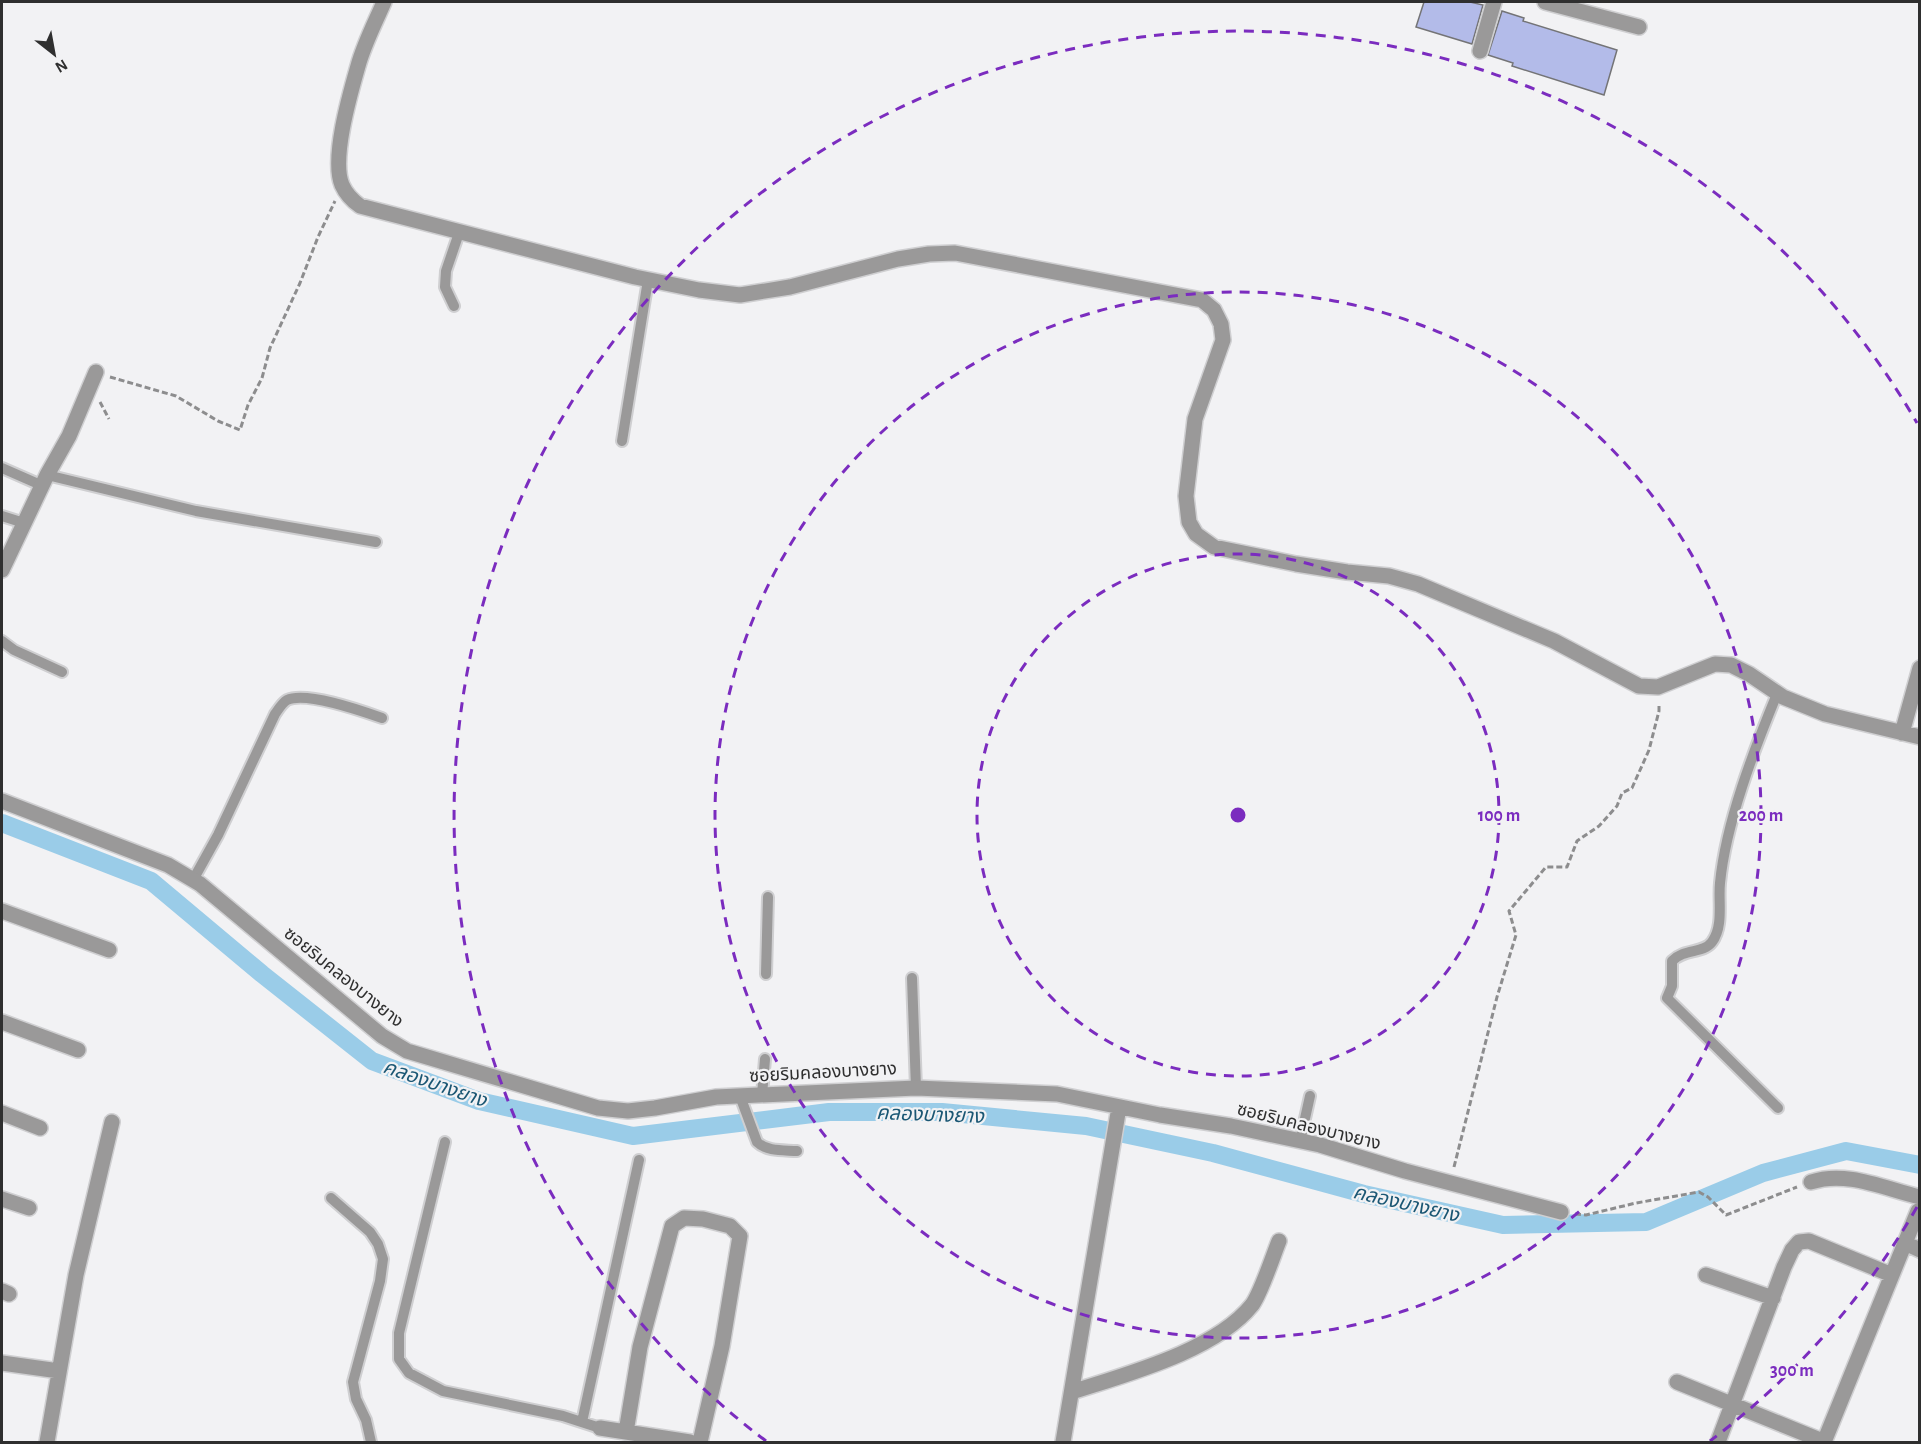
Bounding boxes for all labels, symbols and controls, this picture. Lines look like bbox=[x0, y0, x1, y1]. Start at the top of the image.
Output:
north arrow bbox=[24, 24, 84, 84]
text: N bbox=[52, 56, 70, 76]
centre of rings bbox=[1228, 805, 1248, 825]
text: 100 m bbox=[1478, 807, 1520, 825]
text: 200 m bbox=[1739, 807, 1783, 825]
street label: ซอยริมคลองบางยาง bbox=[280, 924, 406, 1031]
water label: คลองบางยาง bbox=[381, 1057, 490, 1111]
street label: ซอยริมคลองบางยาง bbox=[749, 1060, 897, 1086]
street label: ซอยริมคลองบางยาง bbox=[1235, 1100, 1383, 1154]
water label: คลองบางยาง bbox=[876, 1103, 985, 1127]
water label: คลองบางยาง bbox=[1351, 1182, 1462, 1226]
text: 300 m bbox=[1770, 1362, 1814, 1380]

